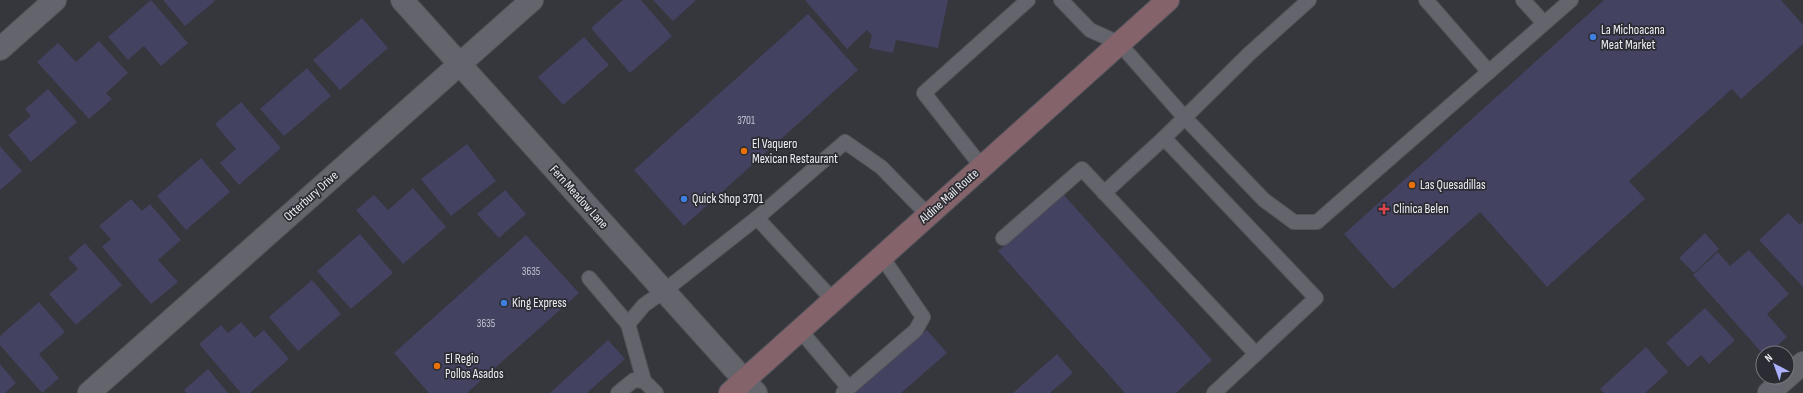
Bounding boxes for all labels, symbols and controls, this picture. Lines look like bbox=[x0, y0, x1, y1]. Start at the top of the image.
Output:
place label: La Michoacana Meat Market bbox=[1601, 22, 1665, 53]
marker: La Michoacana Meat Market bbox=[1588, 32, 1598, 42]
house number: 3701 bbox=[737, 114, 755, 127]
place label: El Vaquero Mexican Restaurant bbox=[752, 136, 838, 167]
marker: El Vaquero Mexican Restaurant bbox=[739, 146, 749, 156]
street label: Fern Meadow Lane bbox=[546, 162, 612, 232]
street label: Aldine Mail Route bbox=[915, 165, 982, 227]
street label: Otterbury Drive bbox=[281, 167, 341, 225]
place label: Las Quesadillas bbox=[1420, 177, 1486, 193]
marker: Las Quesadillas bbox=[1407, 180, 1417, 190]
place label: Quick Shop 3701 bbox=[692, 191, 764, 207]
marker: Quick Shop 3701 bbox=[679, 194, 689, 204]
place label: Clinica Belen bbox=[1393, 201, 1449, 217]
marker: Clinica Belen bbox=[1378, 203, 1390, 215]
house number: 3635 bbox=[522, 265, 540, 278]
place label: King Express bbox=[512, 295, 567, 311]
marker: King Express bbox=[499, 298, 509, 308]
house number: 3635 bbox=[477, 317, 495, 330]
north arrow bbox=[1755, 345, 1795, 385]
place label: El Regio Pollos Asados bbox=[445, 351, 504, 382]
text: N bbox=[1762, 351, 1775, 365]
marker: El Regio Pollos Asados bbox=[432, 361, 442, 371]

